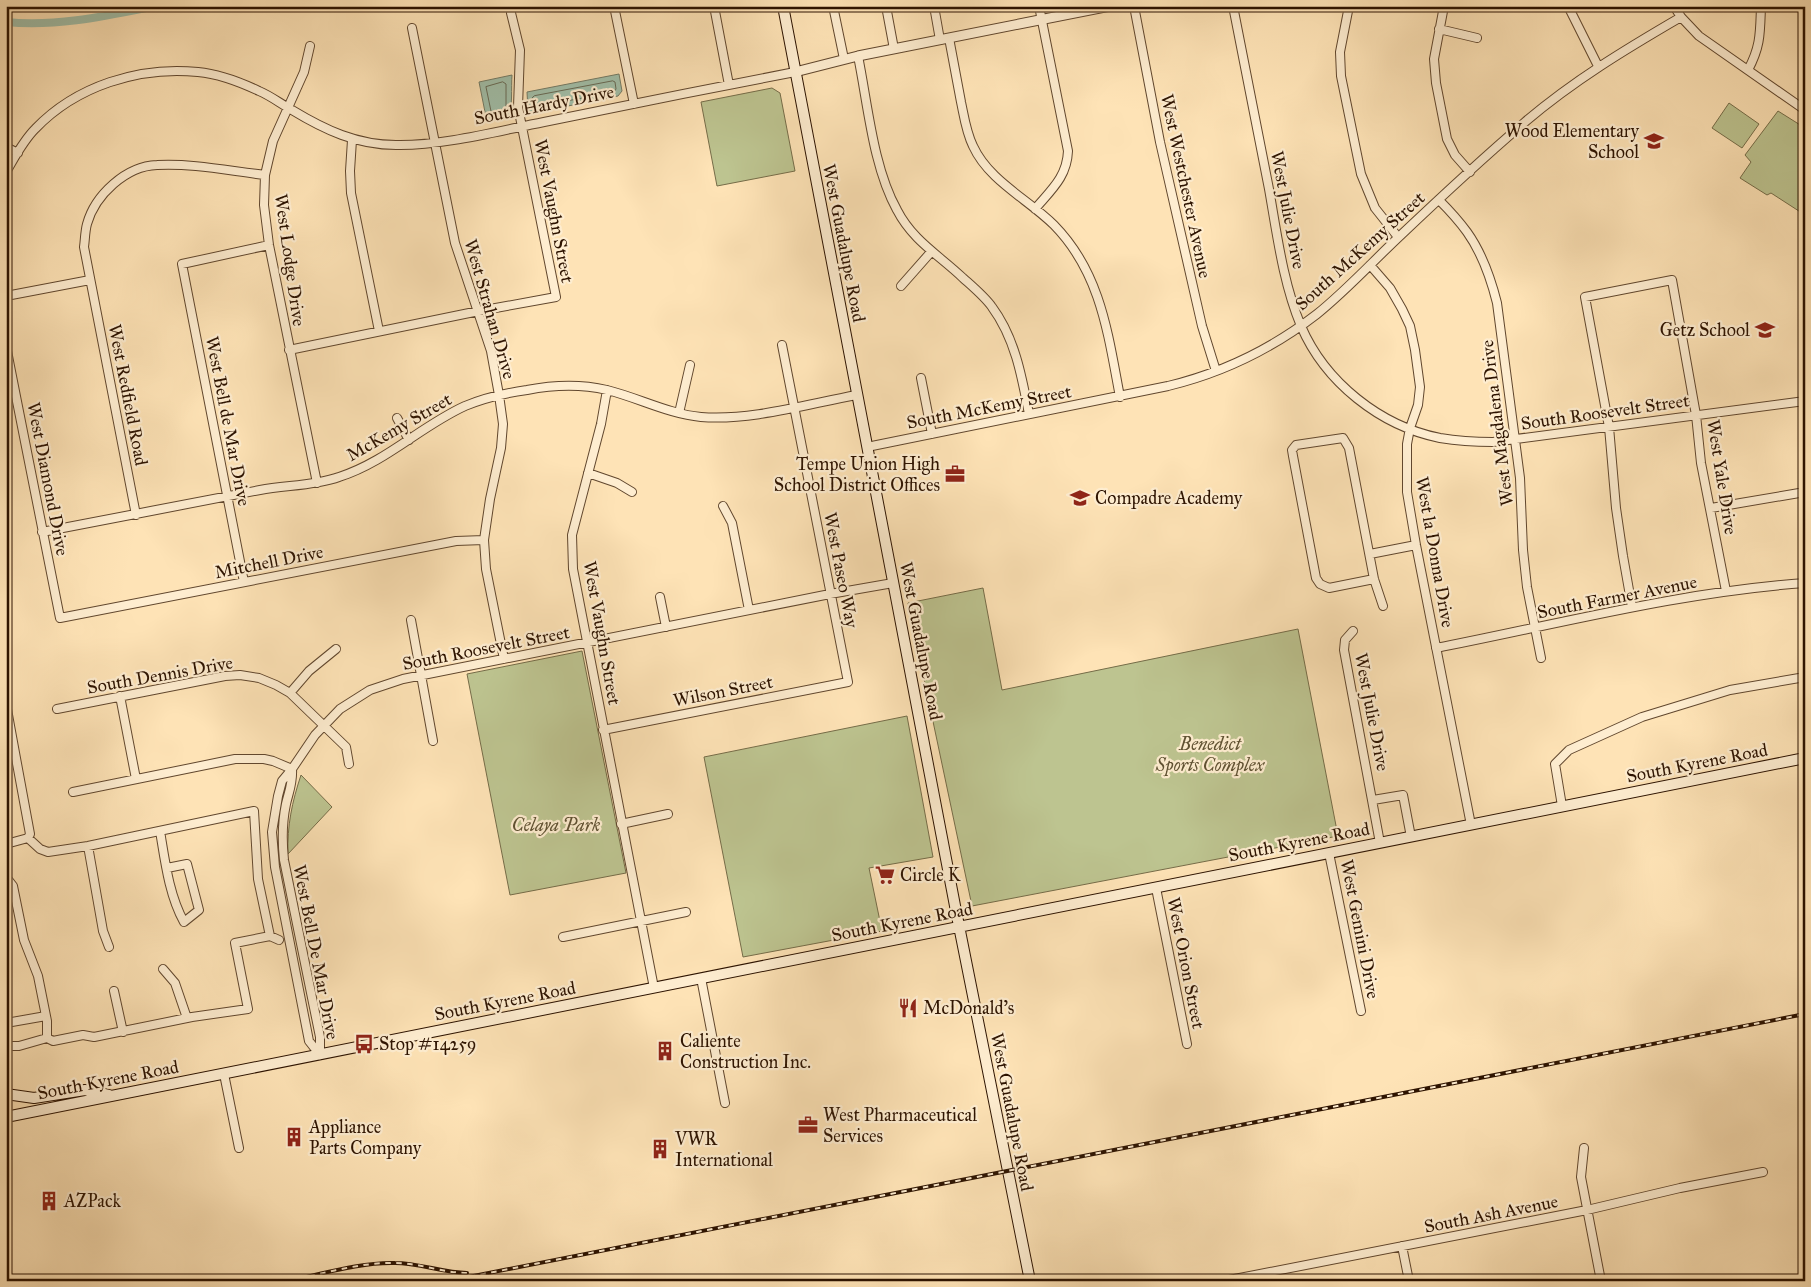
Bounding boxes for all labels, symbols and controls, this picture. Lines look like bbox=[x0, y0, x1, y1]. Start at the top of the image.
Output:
street label: South Hardy Drive bbox=[472, 81, 616, 129]
street label: West Westchester Avenue bbox=[1156, 92, 1216, 280]
place label: Wood Elementary School bbox=[1505, 120, 1640, 163]
school or university icon: Wood Elementary School bbox=[1643, 130, 1665, 152]
street label: West Vaughn Street bbox=[528, 137, 579, 285]
street label: West Julie Drive bbox=[1265, 149, 1310, 271]
street label: West Guadalupe Road bbox=[818, 162, 870, 324]
street label: South McKemy Street bbox=[1291, 186, 1430, 315]
street label: West Lodge Drive bbox=[269, 192, 310, 328]
street label: West Strahan Drive bbox=[459, 236, 521, 382]
place label: Getz School bbox=[1660, 319, 1750, 341]
school or university icon: Getz School bbox=[1754, 319, 1776, 341]
street label: West Redfield Road bbox=[103, 322, 153, 468]
street label: West Bell de Mar Drive bbox=[201, 334, 255, 508]
street label: West Magdalena Drive bbox=[1476, 339, 1519, 507]
street label: South McKemy Street bbox=[905, 380, 1074, 434]
street label: McKemy Street bbox=[343, 388, 456, 466]
street label: South Roosevelt Street bbox=[1519, 389, 1691, 435]
street label: West Diamond Drive bbox=[22, 400, 74, 558]
street label: West Yale Drive bbox=[1702, 418, 1742, 536]
place label: Tempe Union High School District Offices bbox=[774, 453, 940, 496]
office icon: Tempe Union High School District Offices bbox=[944, 463, 966, 485]
street label: West la Donna Drive bbox=[1411, 475, 1459, 629]
school or university icon: Compadre Academy bbox=[1069, 487, 1091, 509]
place label: Compadre Academy bbox=[1095, 487, 1243, 509]
street label: West Paseo Way bbox=[819, 510, 863, 630]
street label: Mitchell Drive bbox=[213, 541, 325, 583]
street label: West Vaughn Street bbox=[578, 559, 626, 707]
street label: West Guadalupe Road bbox=[895, 560, 947, 722]
street label: South Farmer Avenue bbox=[1535, 571, 1699, 623]
street label: South Roosevelt Street bbox=[400, 621, 572, 675]
street label: South Dennis Drive bbox=[85, 651, 235, 699]
street label: West Julie Drive bbox=[1349, 651, 1394, 773]
street label: Wilson Street bbox=[671, 670, 775, 711]
park label: Benedict Sports Complex bbox=[1155, 733, 1266, 777]
street label: South Kyrene Road bbox=[1624, 739, 1770, 787]
park label: Celaya Park bbox=[512, 814, 600, 836]
street label: South Kyrene Road bbox=[1226, 818, 1372, 866]
street label: West Gemini Drive bbox=[1336, 857, 1384, 1001]
street label: West Bell De Mar Drive bbox=[288, 863, 344, 1041]
supermarket icon: Circle K bbox=[874, 864, 896, 886]
place label: Circle K bbox=[900, 864, 962, 886]
street label: West Orion Street bbox=[1162, 895, 1210, 1031]
street label: South Kyrene Road bbox=[829, 898, 975, 946]
street label: South Kyrene Road bbox=[432, 977, 578, 1025]
restaurant icon: McDonald's bbox=[897, 997, 919, 1019]
place label: McDonald's bbox=[923, 997, 1014, 1019]
place label: Caliente Construction Inc. bbox=[680, 1030, 811, 1073]
street label: West Guadalupe Road bbox=[986, 1031, 1038, 1193]
bus stop icon: Stop #14259 bbox=[353, 1033, 375, 1055]
place label: Stop #14259 bbox=[379, 1033, 476, 1055]
building icon: Caliente Construction Inc. bbox=[654, 1040, 676, 1062]
street label: South Kyrene Road bbox=[35, 1056, 181, 1104]
place label: West Pharmaceutical Services bbox=[823, 1104, 977, 1147]
office icon: West Pharmaceutical Services bbox=[797, 1114, 819, 1136]
place label: Appliance Parts Company bbox=[308, 1116, 422, 1159]
building icon: Appliance Parts Company bbox=[283, 1126, 305, 1148]
place label: VWR International bbox=[674, 1128, 773, 1171]
building icon: VWR International bbox=[649, 1138, 671, 1160]
building icon: AZPack bbox=[38, 1190, 60, 1212]
place label: AZPack bbox=[63, 1190, 122, 1212]
street label: South Ash Avenue bbox=[1422, 1190, 1560, 1238]

